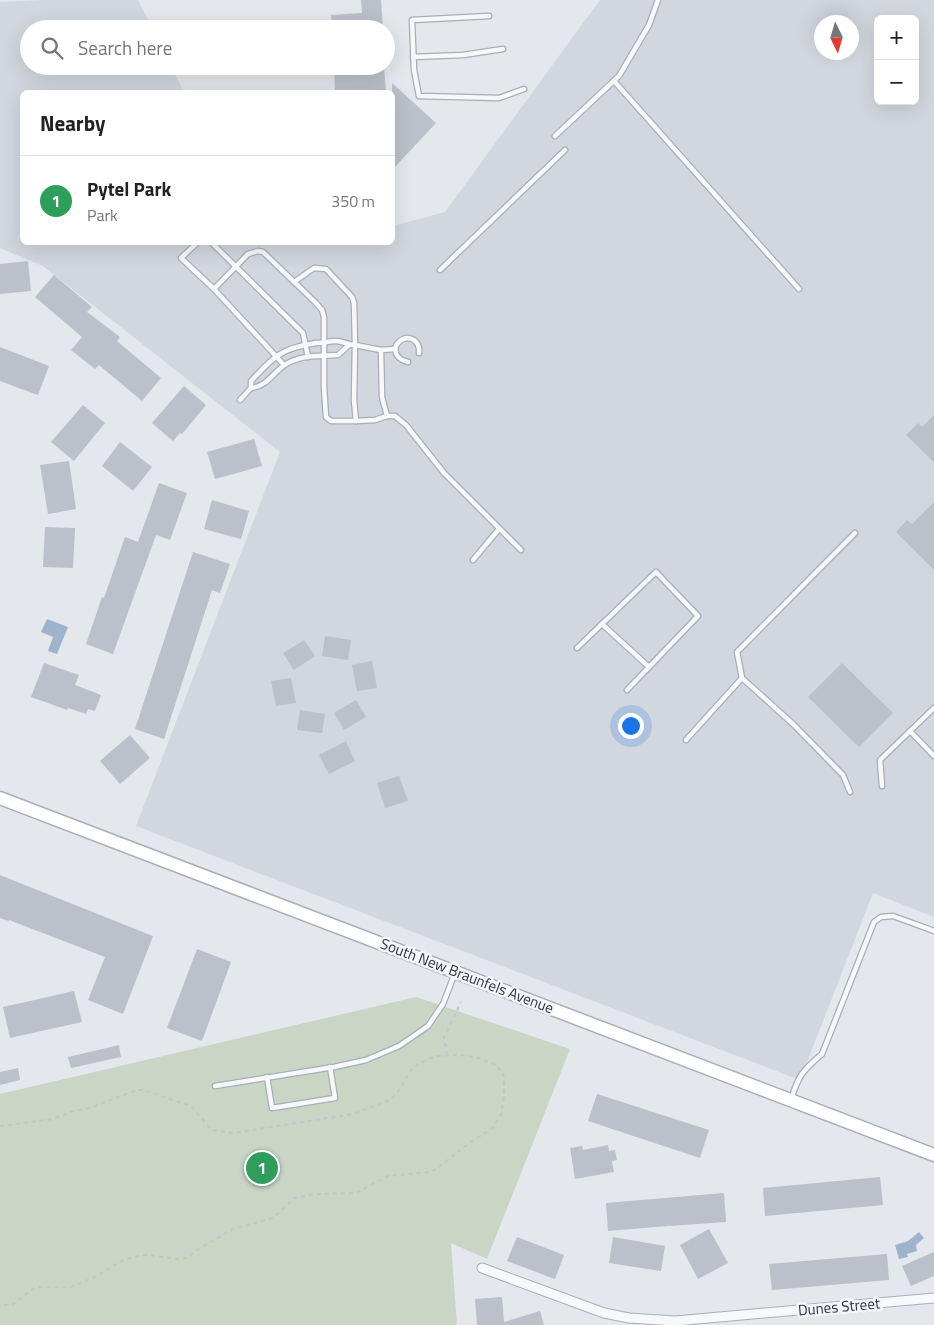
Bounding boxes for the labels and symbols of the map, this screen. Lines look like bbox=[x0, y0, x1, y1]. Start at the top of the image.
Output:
north arrow bbox=[814, 15, 859, 60]
your location bbox=[618, 713, 644, 739]
street label: South New Braunfels Avenue bbox=[377, 932, 557, 1019]
pin: 1 bbox=[246, 1149, 278, 1187]
street label: Dunes Street bbox=[797, 1291, 882, 1322]

